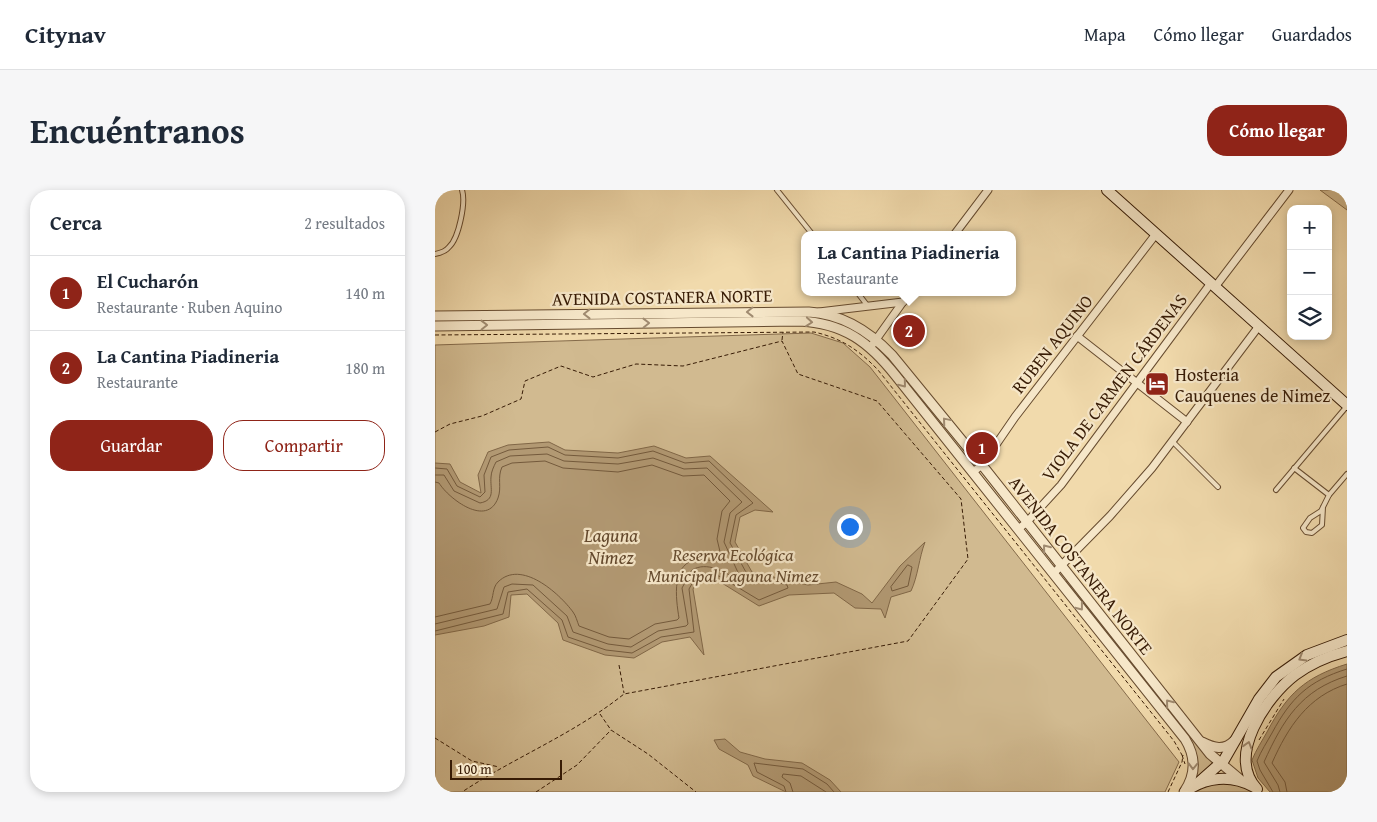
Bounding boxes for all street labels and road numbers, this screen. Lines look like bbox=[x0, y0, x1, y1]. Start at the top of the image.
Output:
street label: AVENIDA COSTANERA NORTE bbox=[552, 282, 772, 312]
street label: VIOLA DE CARMEN CÁRDENAS bbox=[1034, 287, 1194, 486]
street label: RUBEN AQUINO bbox=[1005, 289, 1099, 399]
street label: AVENIDA COSTANERA NORTE bbox=[1002, 470, 1160, 660]

